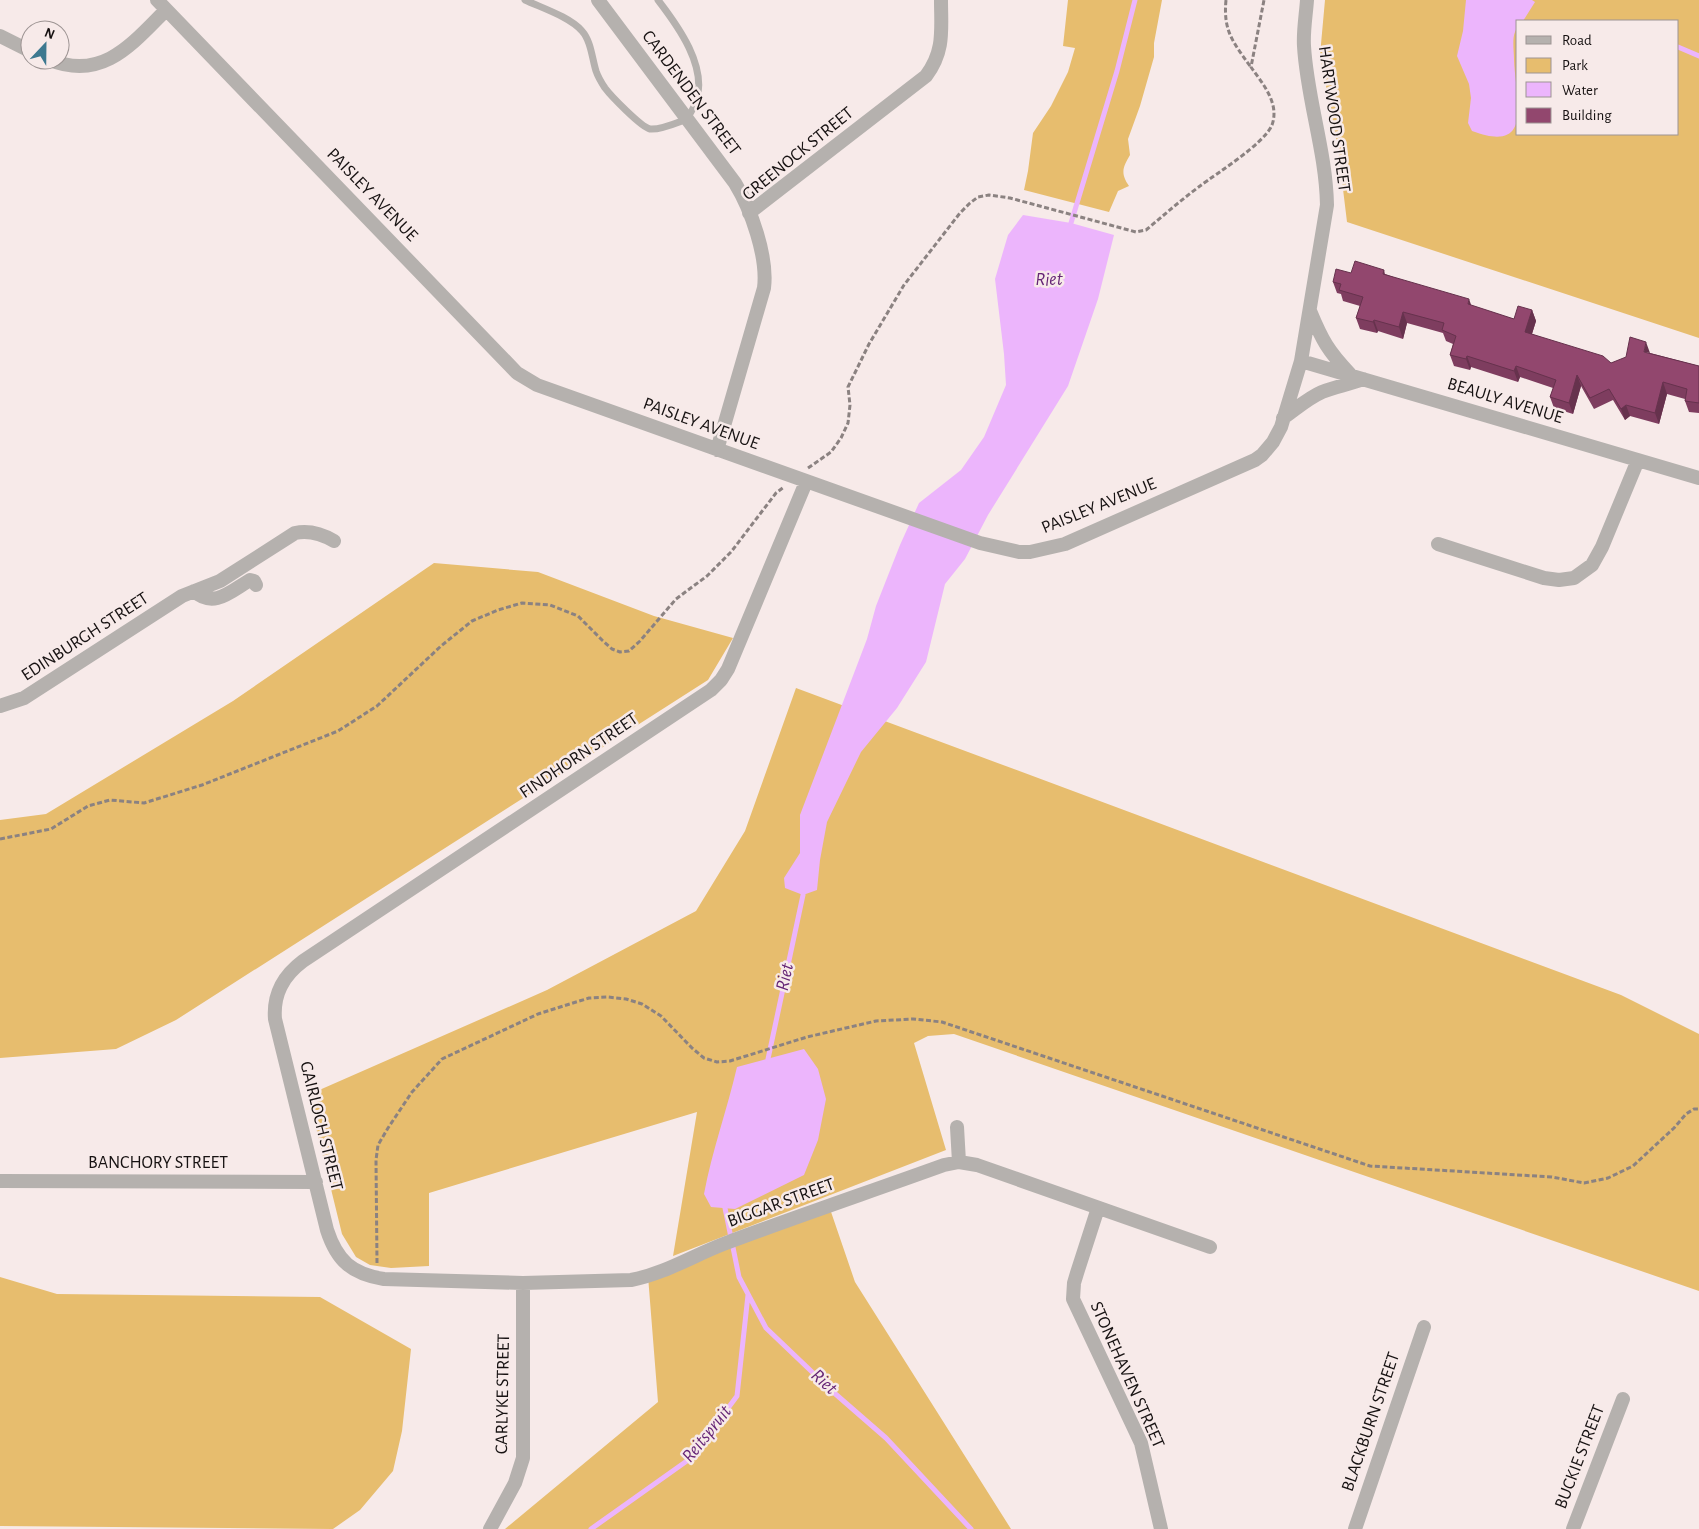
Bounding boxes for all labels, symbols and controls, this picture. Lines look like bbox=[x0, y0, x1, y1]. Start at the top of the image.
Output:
north arrow bbox=[20, 20, 70, 70]
legend bbox=[1516, 20, 1679, 135]
text: N bbox=[42, 26, 57, 42]
street label: CARDENDEN STREET bbox=[638, 27, 744, 159]
text: Road bbox=[1562, 33, 1592, 48]
street label: HARTWOOD STREET bbox=[1315, 45, 1353, 193]
text: Park bbox=[1562, 58, 1588, 73]
text: Water bbox=[1562, 83, 1598, 98]
street label: GREENOCK STREET bbox=[739, 104, 857, 204]
text: Building bbox=[1562, 108, 1612, 123]
street label: PAISLEY AVENUE bbox=[323, 145, 421, 245]
water label: Riet bbox=[1035, 270, 1064, 289]
street label: BEAULY AVENUE bbox=[1445, 375, 1565, 427]
street label: PAISLEY AVENUE bbox=[641, 395, 762, 453]
street label: PAISLEY AVENUE bbox=[1039, 475, 1159, 537]
street label: EDINBURGH STREET bbox=[18, 589, 152, 685]
street label: FINDHORN STREET bbox=[517, 710, 642, 802]
water label: Riet bbox=[773, 961, 797, 993]
street label: GAIRLOCH STREET bbox=[296, 1060, 346, 1192]
street label: BANCHORY STREET bbox=[88, 1154, 228, 1172]
street label: BIGGAR STREET bbox=[725, 1175, 837, 1231]
street label: STONEHAVEN STREET bbox=[1087, 1299, 1167, 1451]
street label: CARLYKE STREET bbox=[493, 1333, 513, 1454]
street label: BLACKBURN STREET bbox=[1339, 1350, 1403, 1494]
water label: Riet bbox=[807, 1366, 841, 1399]
water label: Reitspruit bbox=[679, 1401, 736, 1466]
street label: BUCKIE STREET bbox=[1552, 1402, 1608, 1511]

